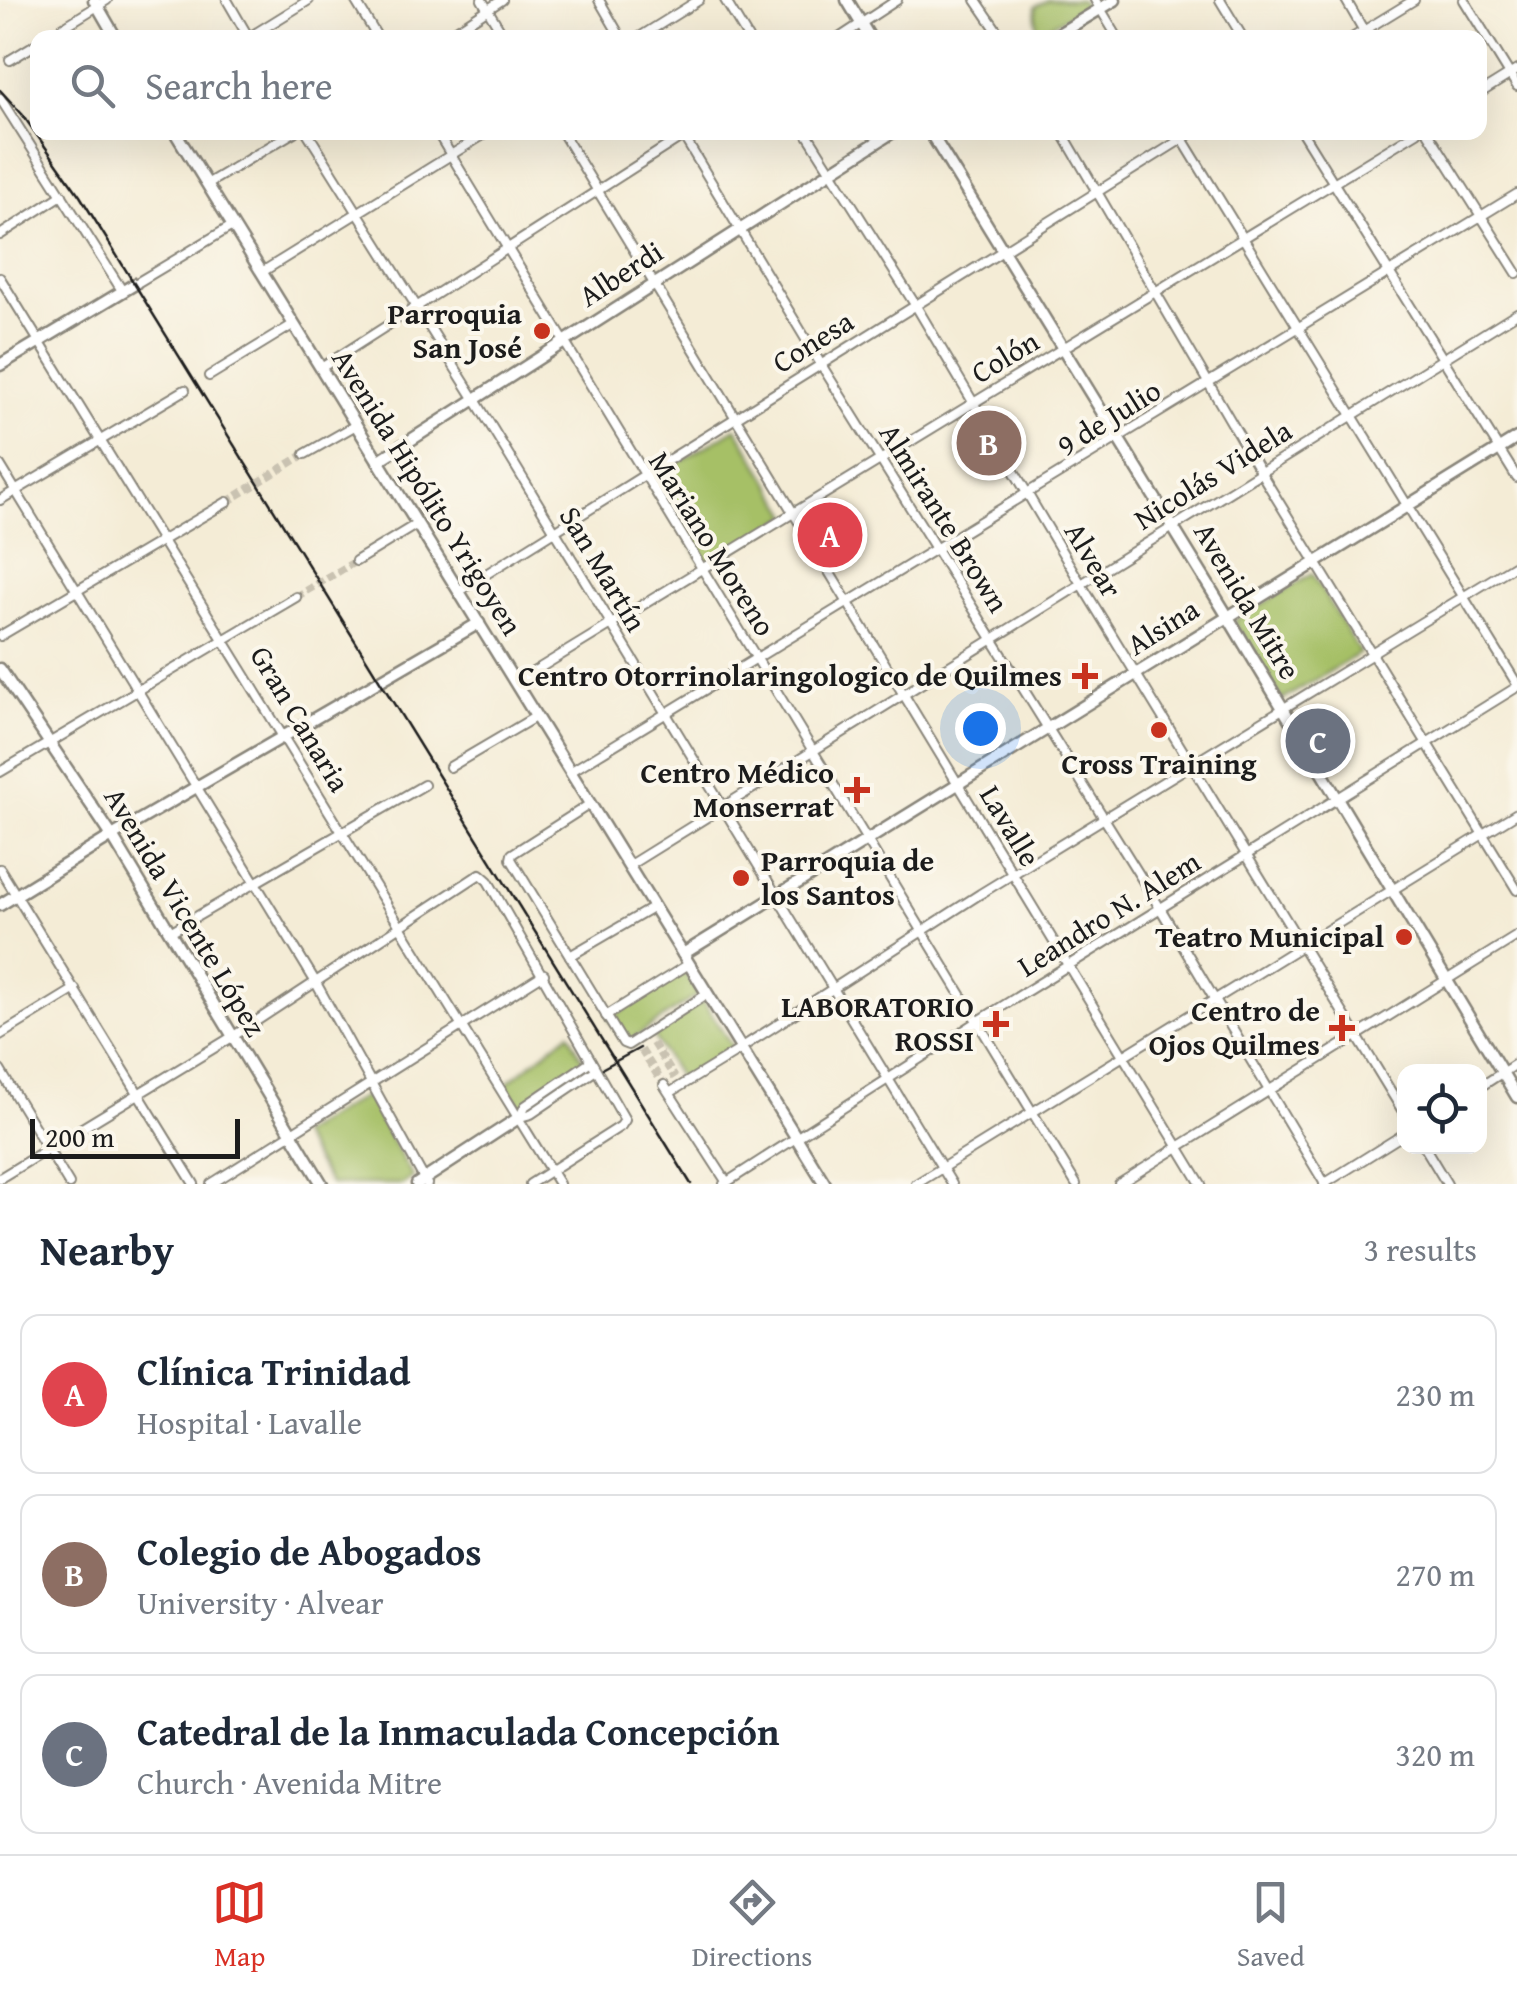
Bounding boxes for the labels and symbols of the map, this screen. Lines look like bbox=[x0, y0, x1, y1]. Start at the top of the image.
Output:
street label: Alberdi bbox=[570, 229, 671, 317]
place label: Parroquia San José bbox=[387, 291, 523, 369]
street label: Conesa bbox=[763, 299, 862, 383]
street label: Colón bbox=[962, 319, 1047, 394]
marker: Parroquia San José bbox=[531, 320, 553, 342]
street label: Avenida Hipólito Yrigoyen bbox=[322, 340, 534, 643]
street label: 9 de Julio bbox=[1048, 368, 1169, 466]
pin: B bbox=[956, 406, 1022, 480]
street label: Nicolás Videla bbox=[1125, 408, 1300, 540]
street label: Almirante Brown bbox=[872, 417, 1016, 619]
street label: Mariano Moreno bbox=[638, 443, 787, 644]
street label: San Martín bbox=[549, 497, 659, 640]
pin: A bbox=[798, 498, 862, 572]
street label: Alvear bbox=[1054, 513, 1134, 606]
street label: Avenida Mitre bbox=[1183, 513, 1312, 688]
street label: Alsina bbox=[1118, 587, 1207, 665]
street label: Gran Canaria bbox=[240, 637, 362, 800]
place label: Centro Otorrinolaringologico de Quilmes bbox=[518, 653, 1062, 697]
marker: Centro Otorrinolaringologico de Quilmes bbox=[1072, 663, 1098, 689]
your location bbox=[955, 703, 1006, 754]
pin: C bbox=[1286, 704, 1350, 778]
marker: Cross Training bbox=[1148, 719, 1170, 741]
place label: Cross Training bbox=[1061, 741, 1257, 785]
place label: Centro Médico Monserrat bbox=[640, 750, 835, 828]
marker: Centro Médico Monserrat bbox=[844, 777, 870, 803]
street label: Lavalle bbox=[969, 777, 1052, 874]
street label: Avenida Vicente López bbox=[94, 778, 278, 1045]
place label: Parroquia de los Santos bbox=[761, 838, 934, 916]
street label: Leandro N. Alem bbox=[1009, 839, 1209, 987]
marker: Parroquia de los Santos bbox=[730, 867, 752, 889]
place label: Teatro Municipal bbox=[1155, 914, 1384, 958]
marker: Teatro Municipal bbox=[1393, 926, 1415, 948]
place label: LABORATORIO ROSSI bbox=[781, 984, 974, 1062]
place label: Centro de Ojos Quilmes bbox=[1149, 988, 1320, 1066]
marker: LABORATORIO ROSSI bbox=[983, 1011, 1009, 1037]
marker: Centro de Ojos Quilmes bbox=[1329, 1015, 1355, 1041]
scale bar bbox=[30, 1114, 240, 1158]

